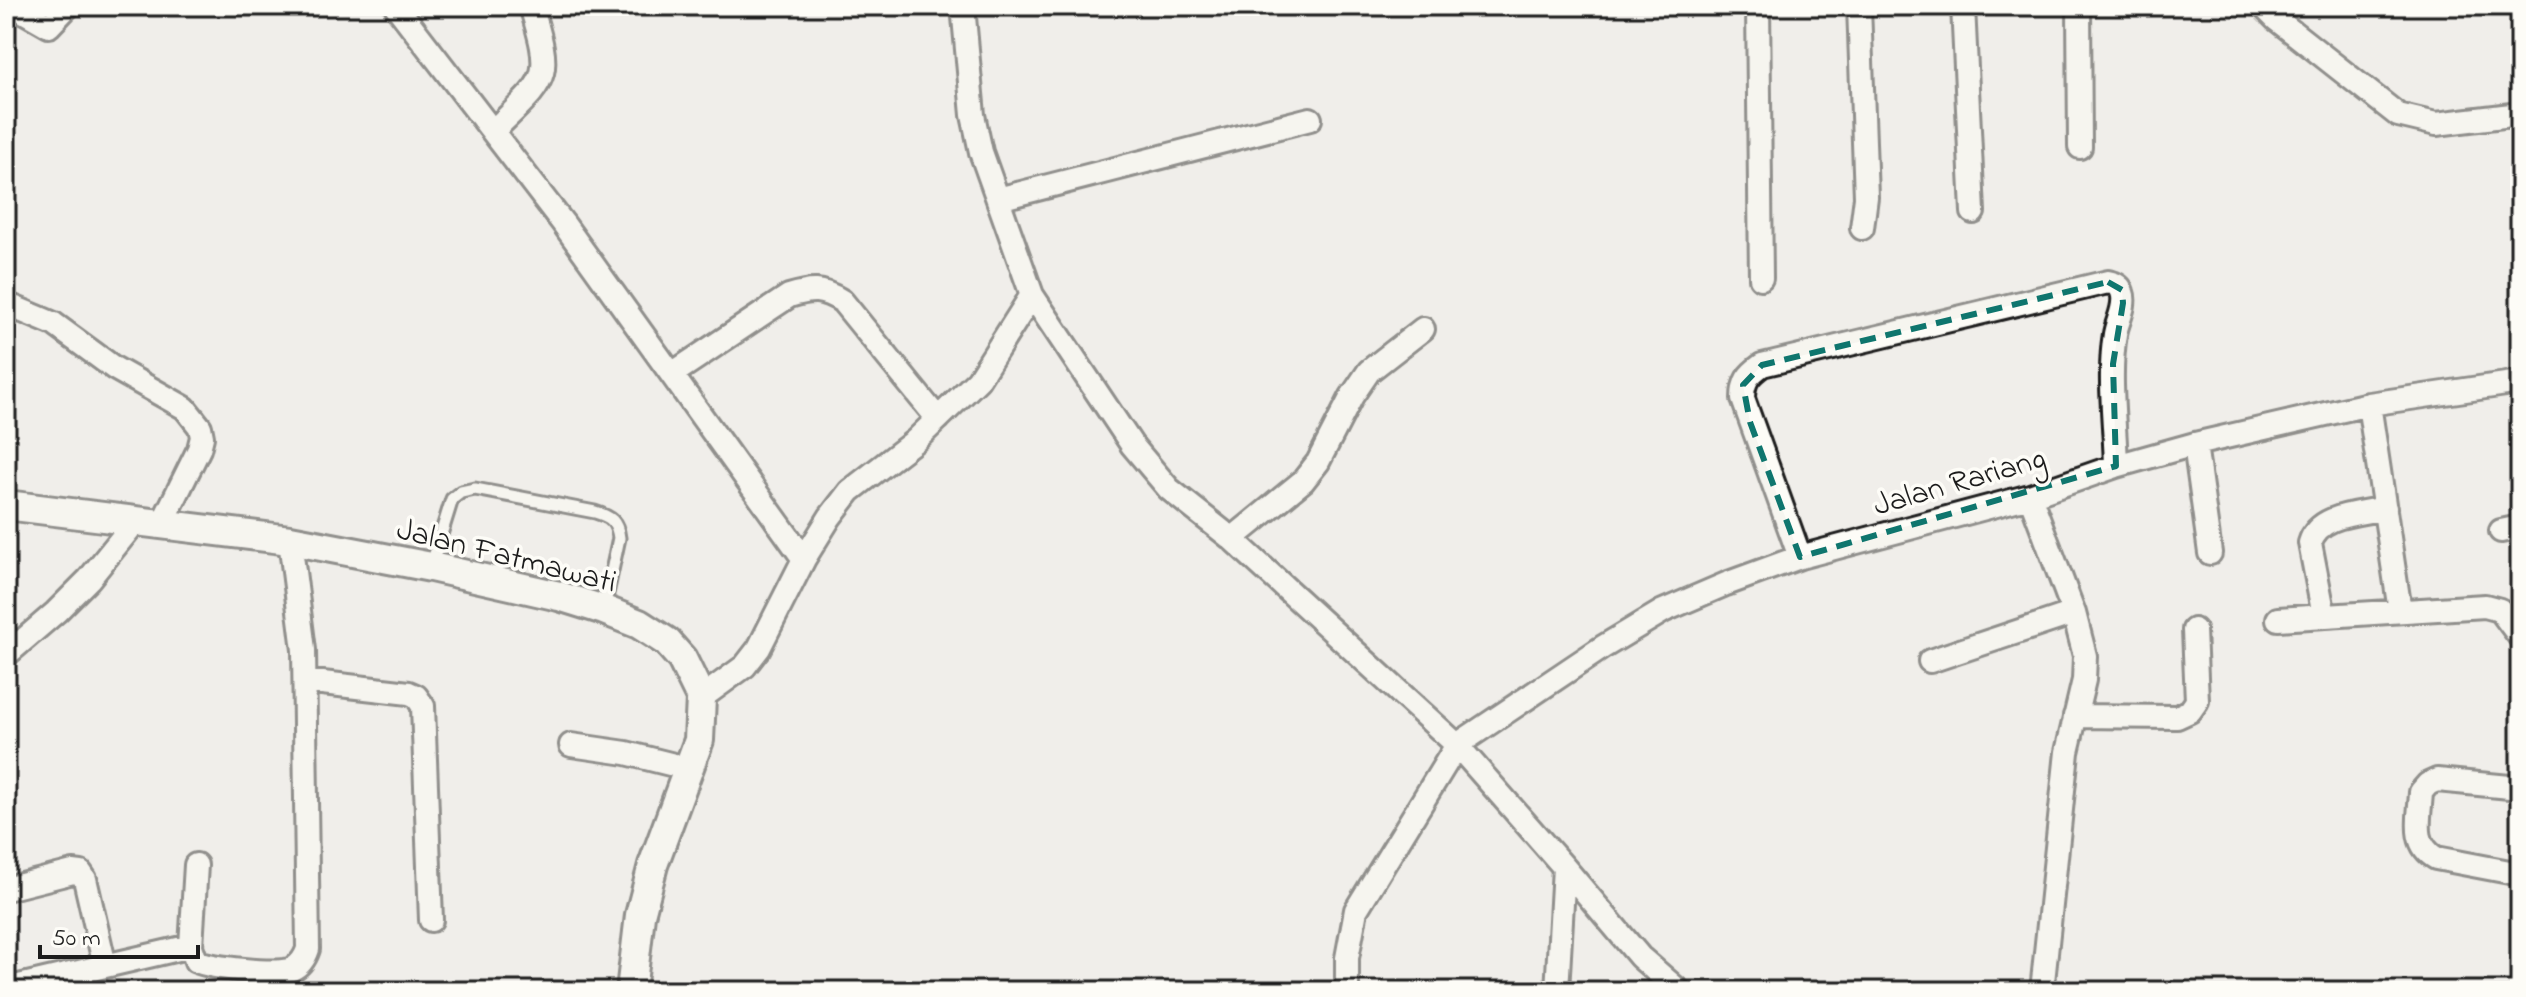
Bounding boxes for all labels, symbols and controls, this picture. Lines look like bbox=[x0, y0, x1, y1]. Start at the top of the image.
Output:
street label: Jalan Rariang bbox=[1868, 436, 2052, 530]
street label: Jalan Fatmawati bbox=[391, 507, 621, 607]
scale bar bbox=[40, 909, 198, 959]
text: 50 m bbox=[52, 922, 101, 957]

